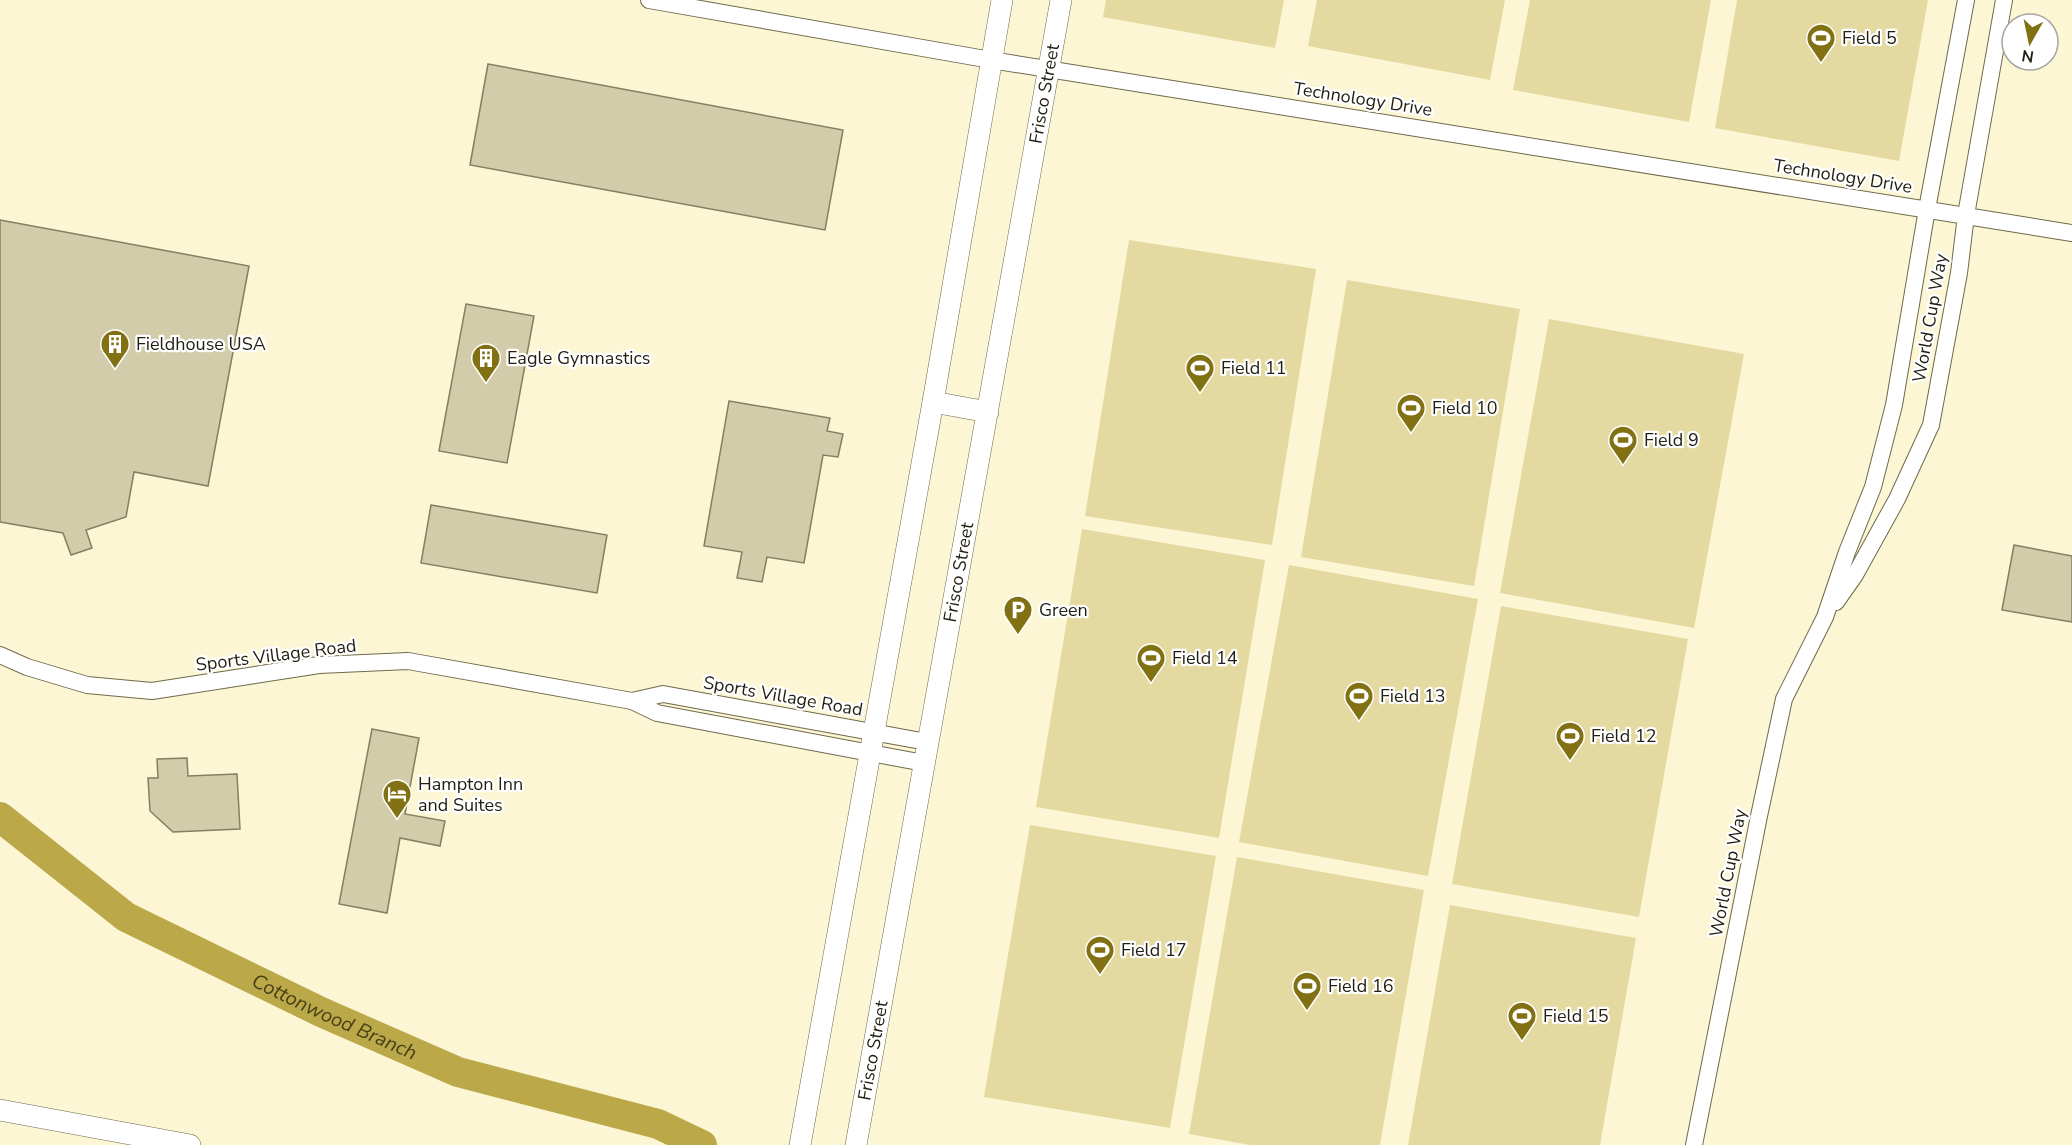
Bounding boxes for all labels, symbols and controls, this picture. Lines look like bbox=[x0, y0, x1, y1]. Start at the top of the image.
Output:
north arrow bbox=[2000, 12, 2060, 72]
sports icon: Field 5 bbox=[1805, 22, 1837, 64]
place label: Field 5 bbox=[1842, 26, 1897, 50]
street label: Frisco Street bbox=[1024, 41, 1065, 146]
text: N bbox=[2020, 44, 2035, 68]
street label: Technology Drive bbox=[1292, 76, 1434, 122]
street label: Technology Drive bbox=[1772, 153, 1914, 199]
street label: World Cup Way bbox=[1907, 251, 1953, 384]
building icon: Fieldhouse USA bbox=[99, 328, 131, 370]
place label: Fieldhouse USA bbox=[136, 332, 266, 356]
building icon: Eagle Gymnastics bbox=[470, 342, 502, 384]
place label: Eagle Gymnastics bbox=[507, 346, 650, 370]
sports icon: Field 11 bbox=[1184, 352, 1216, 394]
place label: Field 11 bbox=[1221, 356, 1287, 380]
sports icon: Field 10 bbox=[1395, 392, 1427, 434]
place label: Field 10 bbox=[1432, 396, 1498, 420]
sports icon: Field 9 bbox=[1607, 424, 1639, 466]
place label: Field 9 bbox=[1644, 428, 1699, 452]
street label: Frisco Street bbox=[938, 520, 979, 624]
parking icon: Green bbox=[1002, 594, 1034, 636]
place label: Green bbox=[1039, 598, 1088, 622]
street label: Sports Village Road bbox=[194, 633, 358, 677]
sports icon: Field 14 bbox=[1135, 642, 1167, 684]
place label: Field 14 bbox=[1172, 646, 1238, 670]
street label: Sports Village Road bbox=[701, 670, 865, 722]
sports icon: Field 13 bbox=[1343, 680, 1375, 722]
place label: Field 13 bbox=[1380, 684, 1446, 708]
sports icon: Field 12 bbox=[1554, 720, 1586, 762]
place label: Field 12 bbox=[1591, 724, 1657, 748]
place label: Hampton Inn and Suites bbox=[418, 772, 523, 817]
hotel icon: Hampton Inn and Suites bbox=[381, 778, 413, 820]
street label: World Cup Way bbox=[1704, 806, 1752, 939]
sports icon: Field 17 bbox=[1084, 934, 1116, 976]
place label: Field 17 bbox=[1121, 938, 1187, 962]
water label: Cottonwood Branch bbox=[248, 967, 421, 1066]
sports icon: Field 16 bbox=[1291, 970, 1323, 1012]
place label: Field 16 bbox=[1328, 974, 1394, 998]
street label: Frisco Street bbox=[852, 998, 894, 1102]
sports icon: Field 15 bbox=[1506, 1000, 1538, 1042]
place label: Field 15 bbox=[1543, 1004, 1609, 1028]

